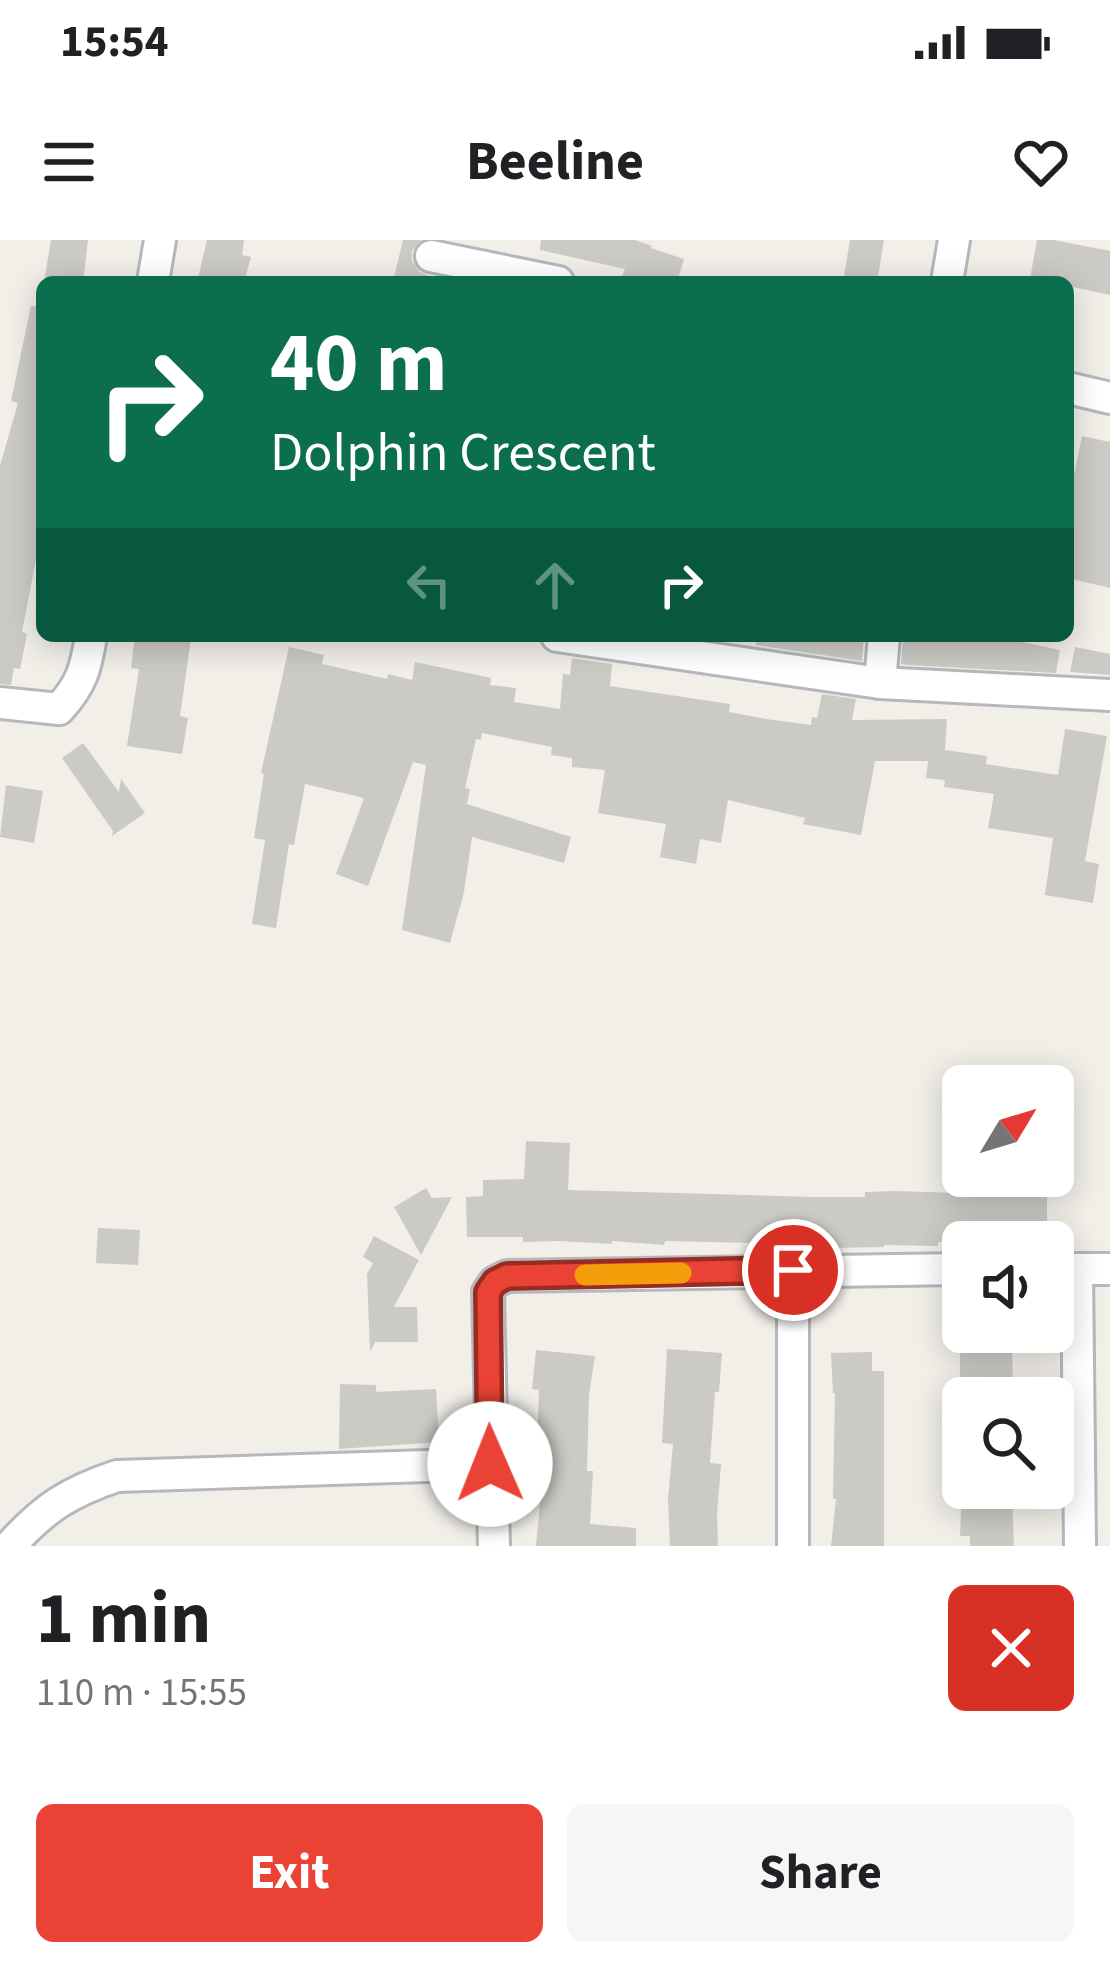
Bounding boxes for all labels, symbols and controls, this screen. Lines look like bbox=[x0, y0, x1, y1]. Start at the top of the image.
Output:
text: 15:54 bbox=[60, 10, 169, 74]
text: Beeline bbox=[466, 124, 644, 201]
icon: menu bbox=[36, 129, 102, 195]
icon: heart bbox=[1008, 129, 1074, 195]
text: 40 m bbox=[270, 304, 448, 424]
icon: right bbox=[72, 324, 228, 480]
text: Dolphin Crescent bbox=[270, 415, 656, 492]
icon: left bbox=[396, 552, 462, 618]
icon: ahead bbox=[522, 552, 588, 618]
icon: right bbox=[648, 552, 714, 618]
north arrow bbox=[942, 1065, 1074, 1197]
map controls bbox=[942, 1065, 1074, 1509]
pin bbox=[742, 1219, 844, 1321]
button: sound bbox=[942, 1221, 1074, 1353]
icon: arrive bbox=[760, 1237, 826, 1303]
button: search bbox=[942, 1377, 1074, 1509]
position arrow bbox=[427, 1401, 553, 1527]
text: 1 min bbox=[36, 1568, 211, 1671]
button: close bbox=[948, 1585, 1074, 1711]
text: 110 m · 15:55 bbox=[36, 1665, 247, 1721]
button: Exit bbox=[36, 1804, 543, 1942]
button: Share bbox=[567, 1804, 1074, 1942]

